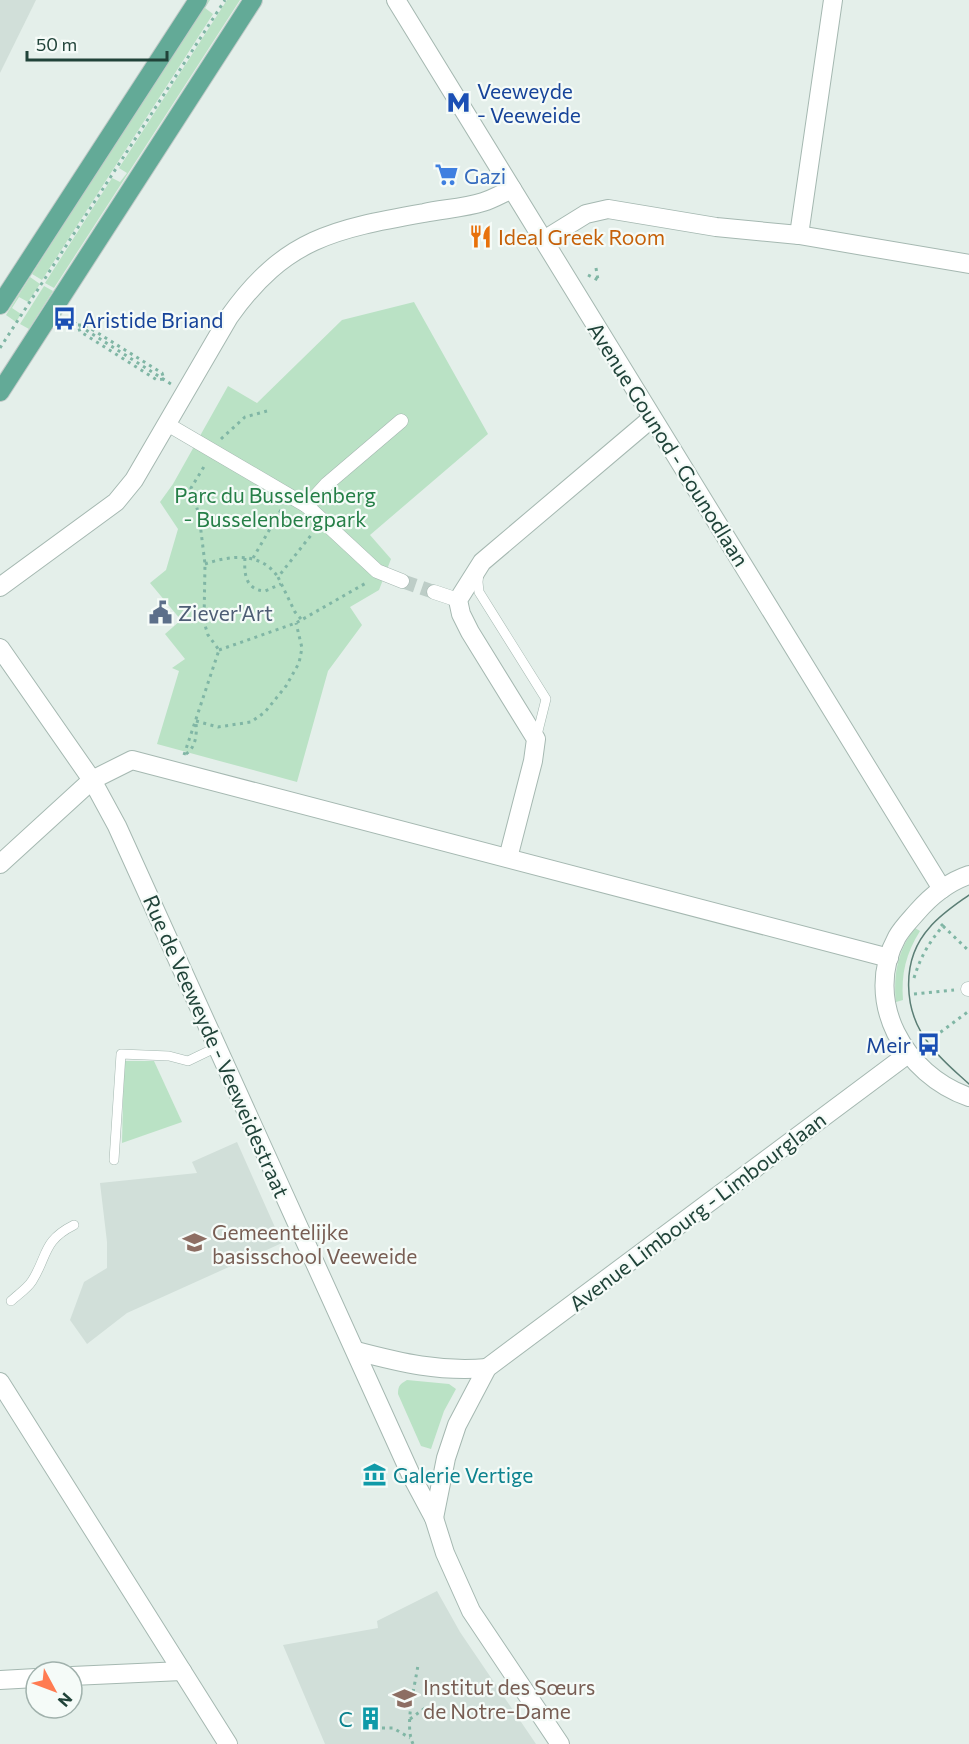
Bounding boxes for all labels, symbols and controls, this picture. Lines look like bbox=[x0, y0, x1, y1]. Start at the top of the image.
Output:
scale bar bbox=[27, 24, 166, 62]
text: 50 m bbox=[36, 33, 77, 55]
place label: Veeweyde - Veeweide bbox=[477, 78, 581, 127]
metro station icon: Veeweyde - Veeweide bbox=[446, 89, 472, 115]
supermarket icon: Gazi bbox=[433, 162, 459, 188]
place label: Gazi bbox=[464, 163, 506, 188]
restaurant icon: Ideal Greek Room bbox=[467, 223, 493, 249]
place label: Ideal Greek Room bbox=[498, 224, 665, 249]
bus stop icon: Aristide Briand bbox=[51, 306, 77, 332]
place label: Aristide Briand bbox=[82, 307, 224, 332]
street label: Avenue Gounod - Gounodlaan bbox=[583, 317, 755, 571]
park label: Parc du Busselenberg - Busselenbergpark bbox=[174, 482, 376, 531]
public building icon: Ziever'Art bbox=[147, 599, 173, 625]
place label: Ziever'Art bbox=[178, 600, 273, 625]
street label: Rue de Veeweyde - Veeweidestraat bbox=[139, 891, 295, 1201]
bus stop icon: Meir bbox=[916, 1031, 942, 1057]
place label: Meir bbox=[866, 1032, 911, 1057]
street label: Avenue Limbourg - Limbourglaan bbox=[564, 1106, 830, 1316]
place label: Gemeentelijke basisschool Veeweide bbox=[212, 1219, 417, 1268]
school or university icon: Gemeentelijke basisschool Veeweide bbox=[181, 1230, 207, 1256]
museum icon: Galerie Vertige bbox=[362, 1461, 388, 1487]
place label: Galerie Vertige bbox=[393, 1462, 533, 1487]
north arrow bbox=[24, 1660, 84, 1720]
place label: Institut des Sœurs de Notre-Dame bbox=[423, 1674, 595, 1723]
school or university icon: Institut des Sœurs de Notre-Dame bbox=[392, 1685, 418, 1711]
text: N bbox=[55, 1689, 77, 1711]
building icon: C bbox=[358, 1705, 384, 1731]
place label: C bbox=[339, 1706, 353, 1731]

